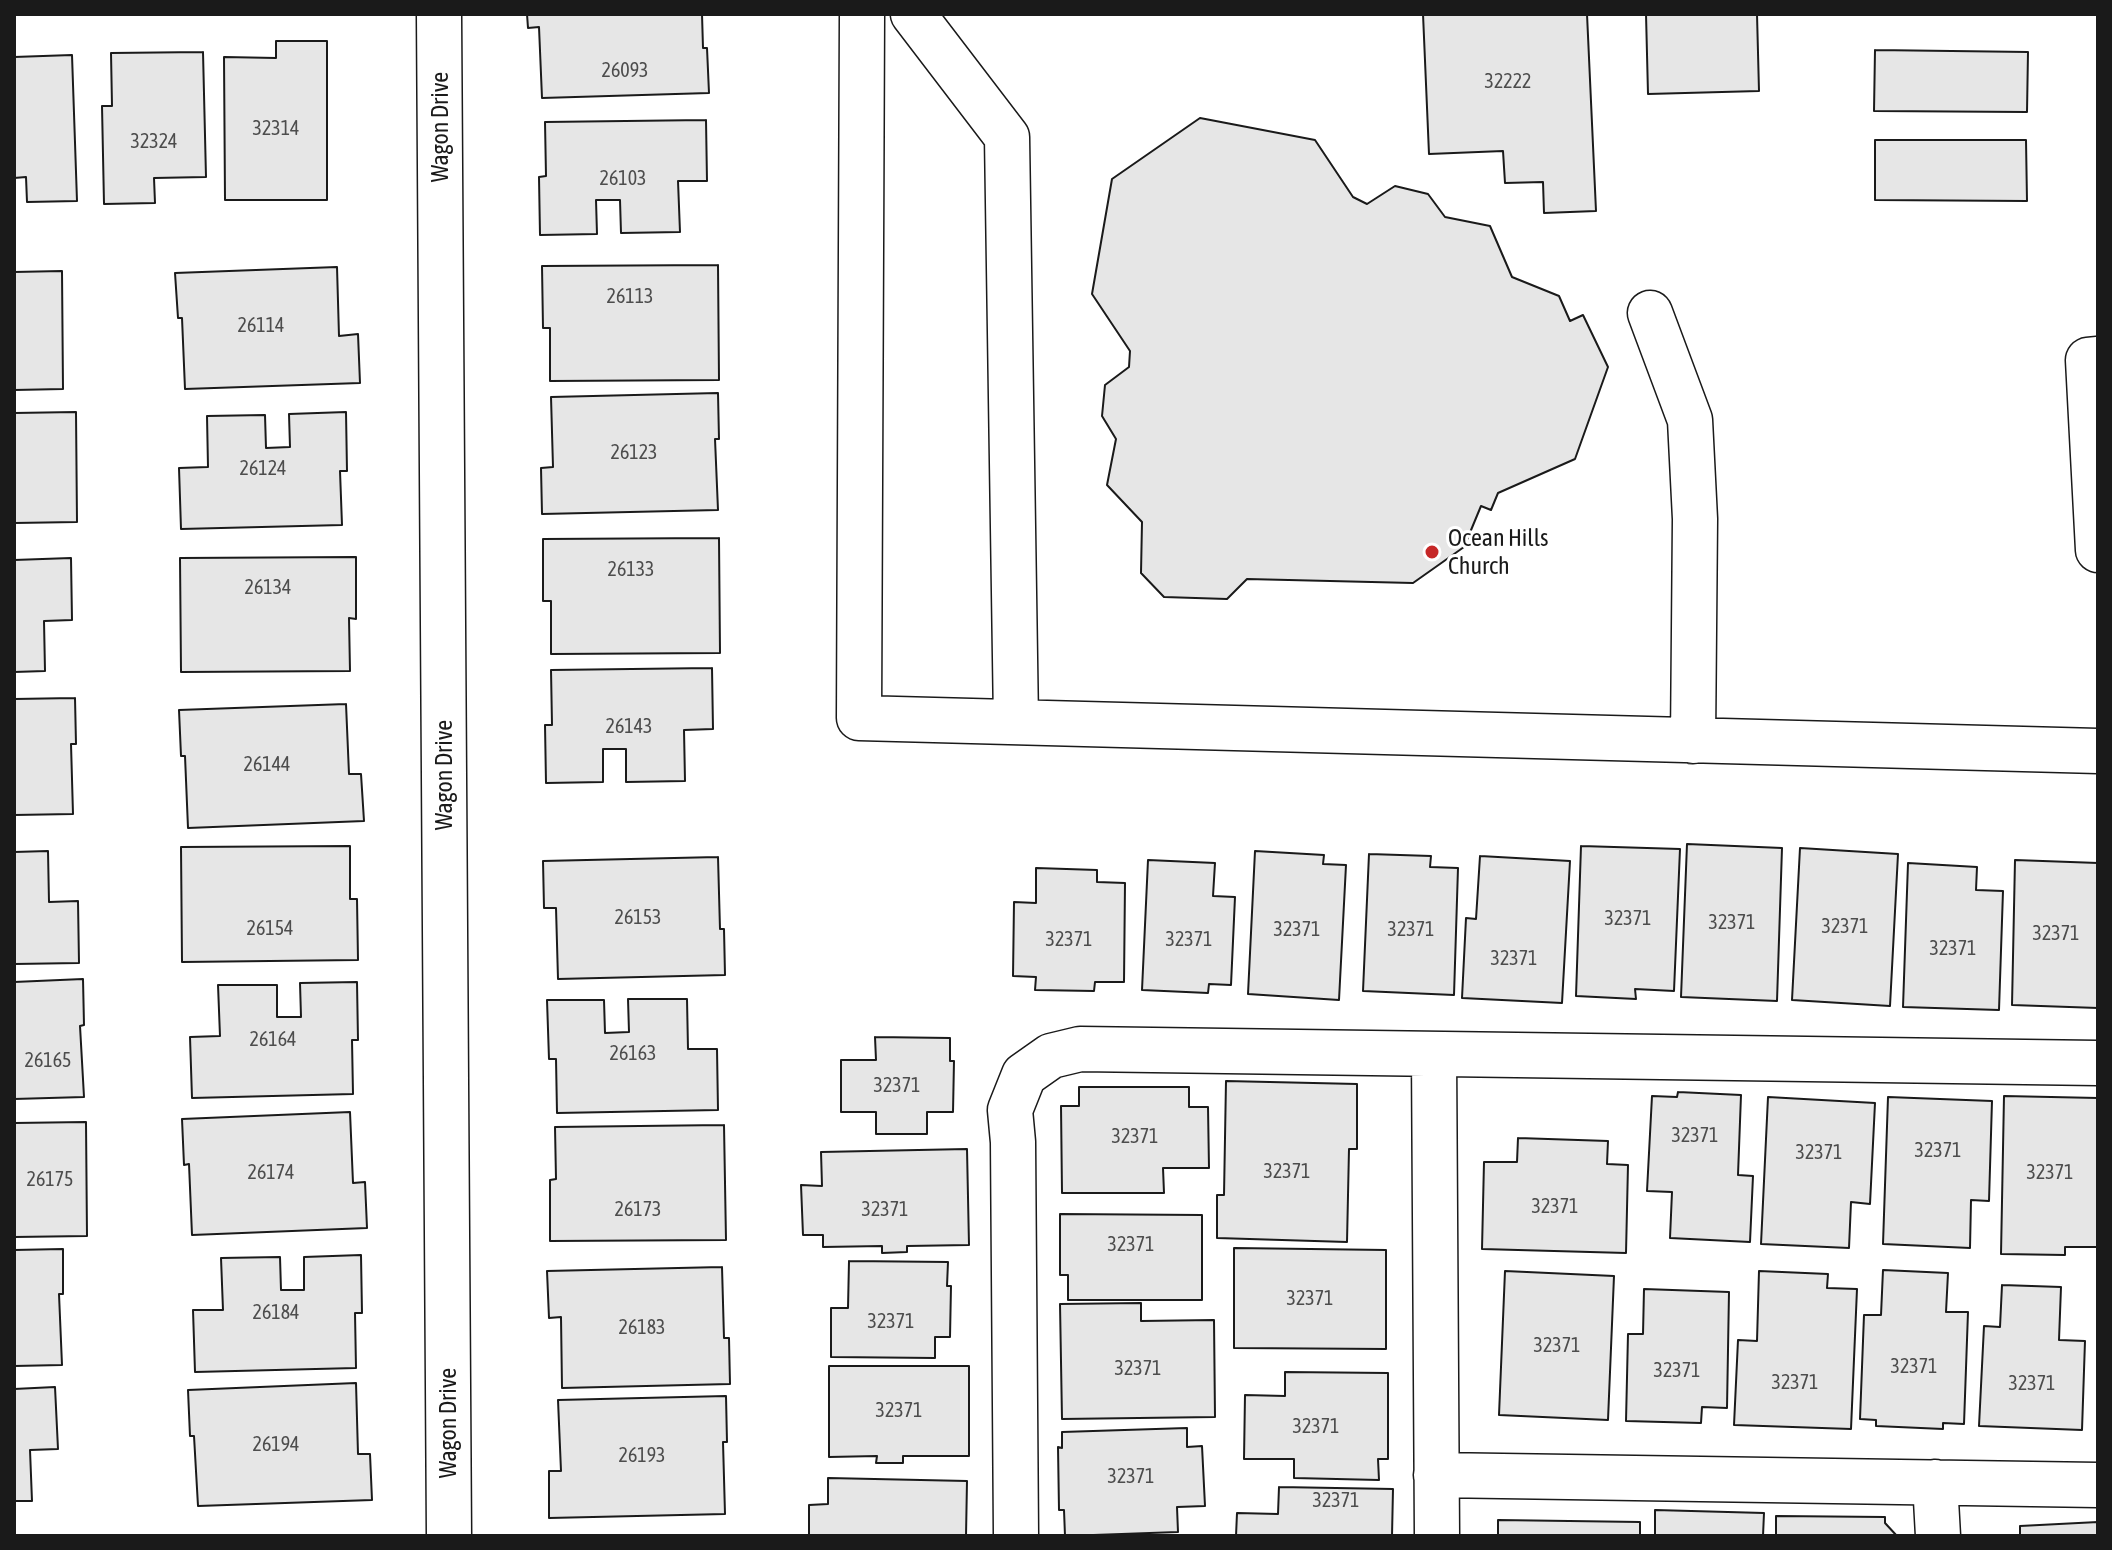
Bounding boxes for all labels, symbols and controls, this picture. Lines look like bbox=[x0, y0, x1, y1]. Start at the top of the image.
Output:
house number: 26093 bbox=[602, 59, 648, 83]
house number: 32222 bbox=[1485, 70, 1531, 94]
street label: Wagon Drive bbox=[426, 72, 454, 182]
house number: 32314 bbox=[253, 117, 299, 141]
house number: 32324 bbox=[131, 130, 177, 154]
house number: 26103 bbox=[600, 167, 646, 191]
house number: 26113 bbox=[607, 285, 653, 309]
house number: 26114 bbox=[238, 314, 284, 338]
house number: 26123 bbox=[611, 441, 657, 465]
house number: 26124 bbox=[240, 457, 286, 481]
place label: Ocean Hills Church bbox=[1448, 524, 1549, 580]
marker: Ocean Hills Church bbox=[1423, 543, 1441, 561]
house number: 26133 bbox=[608, 558, 654, 582]
house number: 26134 bbox=[245, 576, 291, 600]
house number: 26143 bbox=[606, 715, 652, 739]
street label: Wagon Drive bbox=[430, 720, 458, 830]
house number: 26144 bbox=[244, 753, 290, 777]
house number: 26153 bbox=[615, 906, 661, 930]
house number: 32371 bbox=[1605, 907, 1651, 931]
house number: 32371 bbox=[1709, 911, 1755, 935]
house number: 32371 bbox=[1822, 915, 1868, 939]
house number: 26154 bbox=[247, 917, 293, 941]
house number: 32371 bbox=[1274, 918, 1320, 942]
house number: 32371 bbox=[1388, 918, 1434, 942]
house number: 32371 bbox=[2033, 922, 2079, 946]
house number: 32371 bbox=[1046, 928, 1092, 952]
house number: 32371 bbox=[1166, 928, 1212, 952]
house number: 32371 bbox=[1930, 937, 1976, 961]
house number: 32371 bbox=[1491, 947, 1537, 971]
house number: 26164 bbox=[250, 1028, 296, 1052]
house number: 26163 bbox=[610, 1042, 656, 1066]
house number: 26165 bbox=[25, 1049, 71, 1073]
house number: 32371 bbox=[874, 1074, 920, 1098]
house number: 32371 bbox=[1672, 1124, 1718, 1148]
house number: 32371 bbox=[1112, 1125, 1158, 1149]
house number: 32371 bbox=[1915, 1139, 1961, 1163]
house number: 32371 bbox=[1796, 1141, 1842, 1165]
house number: 32371 bbox=[1264, 1160, 1310, 1184]
house number: 26174 bbox=[248, 1161, 294, 1185]
house number: 32371 bbox=[2027, 1161, 2073, 1185]
house number: 26175 bbox=[27, 1168, 73, 1192]
house number: 32371 bbox=[1532, 1195, 1578, 1219]
house number: 26173 bbox=[615, 1198, 661, 1222]
house number: 32371 bbox=[862, 1198, 908, 1222]
house number: 32371 bbox=[1108, 1233, 1154, 1257]
house number: 32371 bbox=[1287, 1287, 1333, 1311]
house number: 26184 bbox=[253, 1301, 299, 1325]
house number: 32371 bbox=[868, 1310, 914, 1334]
house number: 26183 bbox=[619, 1316, 665, 1340]
house number: 32371 bbox=[1534, 1334, 1580, 1358]
house number: 32371 bbox=[1891, 1355, 1937, 1379]
house number: 32371 bbox=[1115, 1357, 1161, 1381]
house number: 32371 bbox=[1654, 1359, 1700, 1383]
street label: Wagon Drive bbox=[434, 1368, 462, 1478]
house number: 32371 bbox=[1772, 1371, 1818, 1395]
house number: 32371 bbox=[2009, 1372, 2055, 1396]
house number: 32371 bbox=[876, 1399, 922, 1423]
house number: 32371 bbox=[1293, 1415, 1339, 1439]
house number: 26194 bbox=[253, 1433, 299, 1457]
house number: 26193 bbox=[619, 1444, 665, 1468]
house number: 32371 bbox=[1108, 1465, 1154, 1489]
house number: 32371 bbox=[1313, 1489, 1359, 1513]

